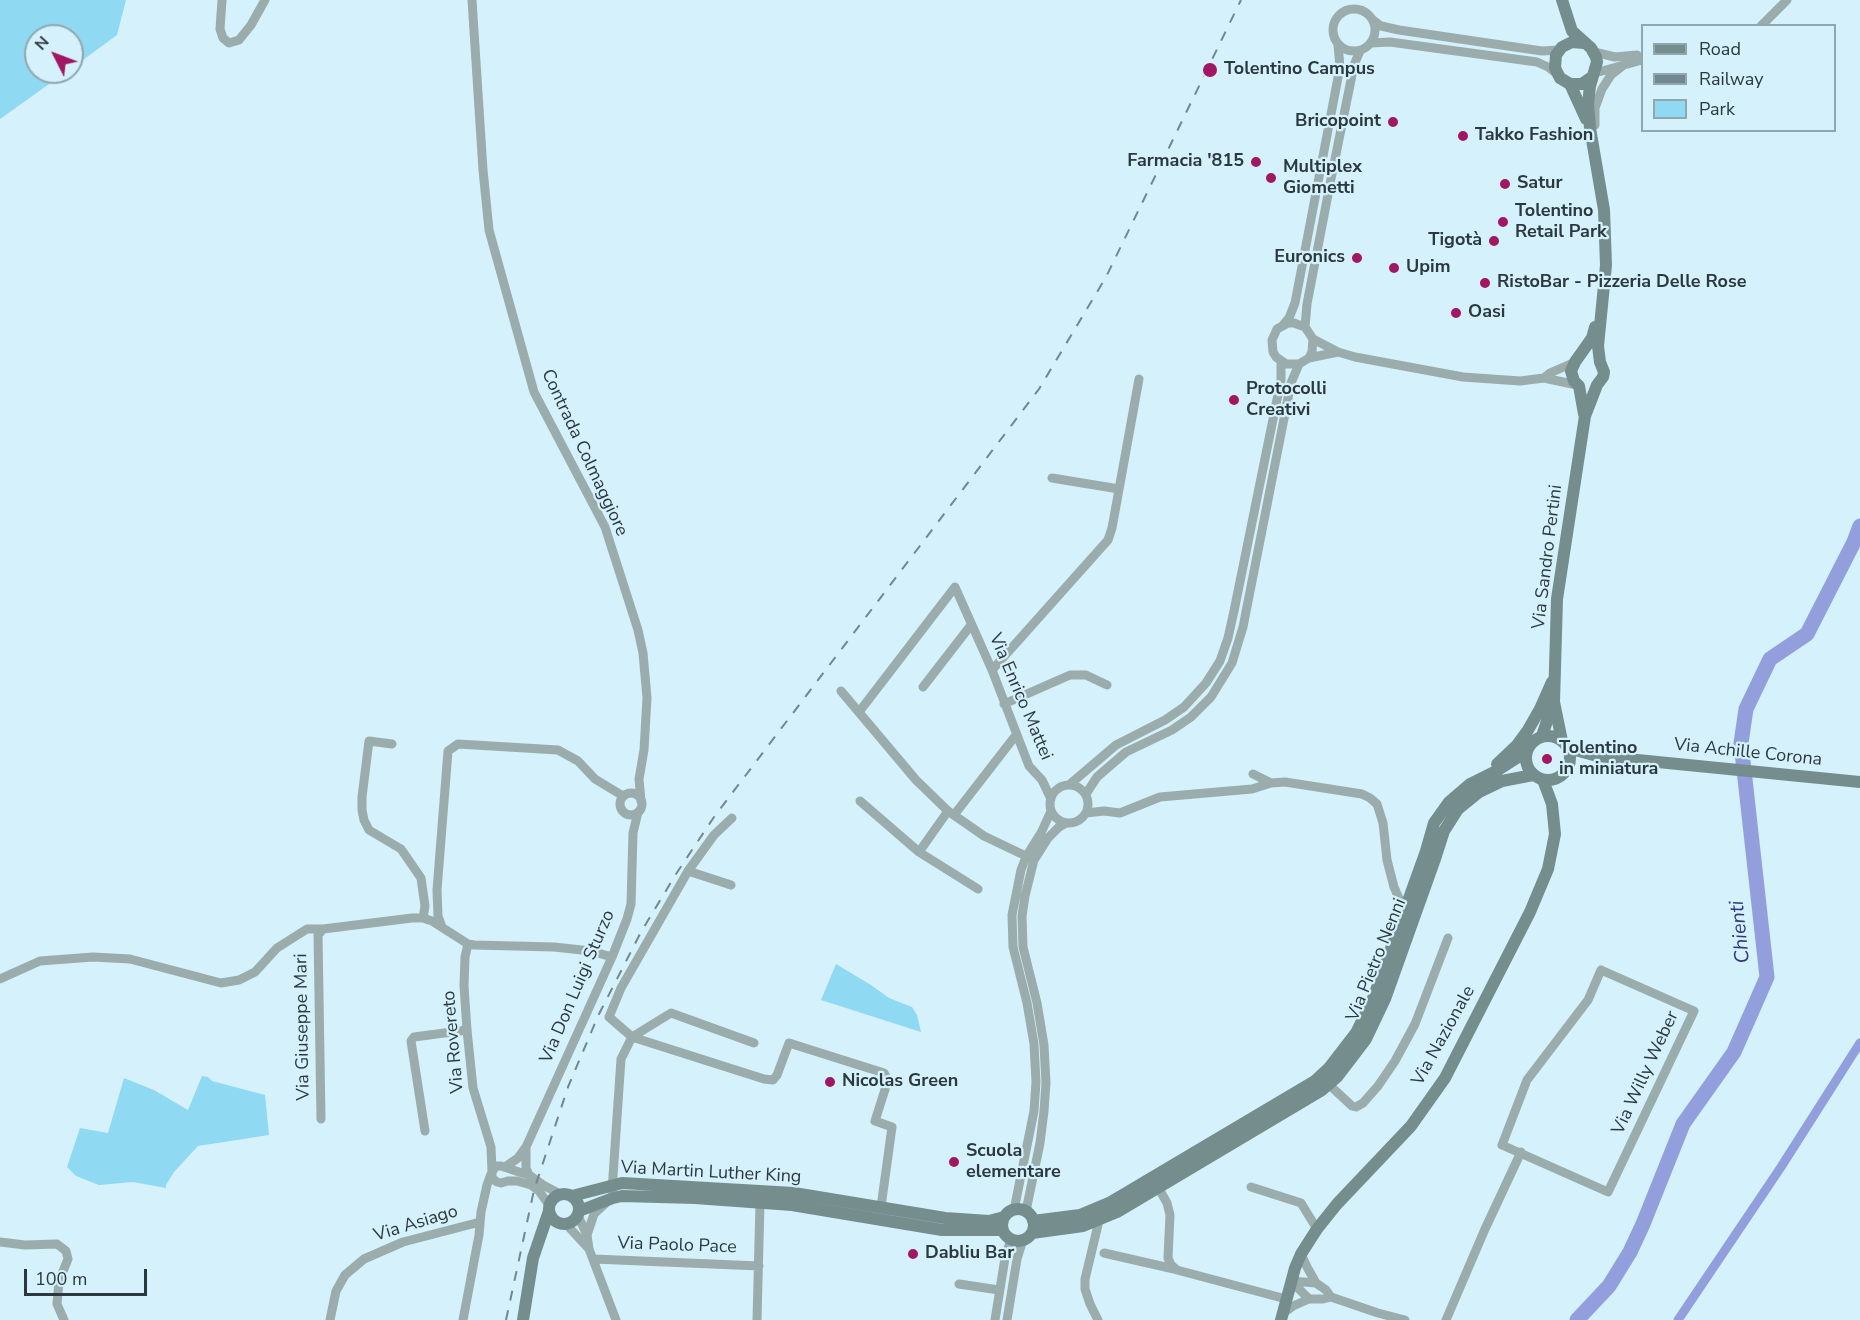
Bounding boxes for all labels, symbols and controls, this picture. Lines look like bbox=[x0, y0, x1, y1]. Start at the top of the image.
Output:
north arrow bbox=[24, 24, 84, 84]
legend bbox=[1641, 24, 1836, 132]
text: N bbox=[30, 31, 54, 55]
text: Road bbox=[1699, 37, 1741, 61]
place label: Tolentino Campus bbox=[1224, 59, 1375, 81]
marker: Tolentino Campus bbox=[1201, 61, 1219, 79]
text: Railway bbox=[1699, 67, 1764, 91]
text: Park bbox=[1699, 97, 1735, 121]
place label: Bricopoint bbox=[1295, 111, 1381, 133]
marker: Bricopoint bbox=[1386, 115, 1400, 129]
place label: Takko Fashion bbox=[1475, 125, 1593, 147]
marker: Takko Fashion bbox=[1456, 129, 1470, 143]
place label: Farmacia '815 bbox=[1127, 151, 1244, 173]
marker: Farmacia '815 bbox=[1249, 155, 1263, 169]
place label: Multiplex Giometti bbox=[1283, 157, 1362, 200]
marker: Multiplex Giometti bbox=[1264, 171, 1278, 185]
place label: Satur bbox=[1517, 173, 1563, 195]
marker: Satur bbox=[1498, 177, 1512, 191]
place label: Tolentino Retail Park bbox=[1515, 201, 1607, 244]
marker: Tolentino Retail Park bbox=[1496, 215, 1510, 229]
place label: Tigotà bbox=[1428, 230, 1482, 252]
marker: Tigotà bbox=[1487, 234, 1501, 248]
place label: Euronics bbox=[1274, 247, 1345, 269]
marker: Euronics bbox=[1350, 251, 1364, 265]
place label: Upim bbox=[1406, 257, 1450, 279]
marker: Upim bbox=[1387, 261, 1401, 275]
place label: RistoBar - Pizzeria Delle Rose bbox=[1497, 272, 1746, 294]
marker: RistoBar - Pizzeria Delle Rose bbox=[1478, 276, 1492, 290]
place label: Oasi bbox=[1468, 302, 1505, 324]
marker: Oasi bbox=[1449, 306, 1463, 320]
street label: Contrada Colmaggiore bbox=[536, 366, 632, 540]
place label: Protocolli Creativi bbox=[1246, 379, 1327, 422]
marker: Protocolli Creativi bbox=[1227, 393, 1241, 407]
street label: Via Sandro Pertini bbox=[1528, 484, 1568, 630]
street label: Via Enrico Mattei bbox=[984, 630, 1056, 764]
street label: Via Achille Corona bbox=[1673, 734, 1823, 772]
place label: Tolentino in miniatura bbox=[1559, 738, 1658, 780]
marker: Tolentino in miniatura bbox=[1540, 752, 1554, 766]
street label: Via Pietro Nenni bbox=[1343, 895, 1411, 1025]
water label: Chienti bbox=[1726, 899, 1756, 965]
street label: Via Don Luigi Sturzo bbox=[536, 907, 620, 1067]
street label: Via Giuseppe Mari bbox=[291, 953, 315, 1101]
street label: Via Nazionale bbox=[1408, 982, 1480, 1090]
street label: Via Rovereto bbox=[439, 990, 469, 1094]
street label: Via Willy Weber bbox=[1608, 1008, 1684, 1138]
place label: Nicolas Green bbox=[842, 1071, 958, 1093]
marker: Nicolas Green bbox=[823, 1075, 837, 1089]
place label: Scuola elementare bbox=[966, 1141, 1061, 1184]
marker: Scuola elementare bbox=[947, 1155, 961, 1169]
street label: Via Martin Luther King bbox=[620, 1157, 802, 1189]
street label: Via Asiago bbox=[371, 1201, 461, 1247]
street label: Via Paolo Pace bbox=[617, 1233, 737, 1259]
place label: Dabliu Bar bbox=[925, 1243, 1014, 1265]
marker: Dabliu Bar bbox=[906, 1247, 920, 1261]
scale bar bbox=[27, 1257, 150, 1295]
text: 100 m bbox=[35, 1267, 87, 1291]

